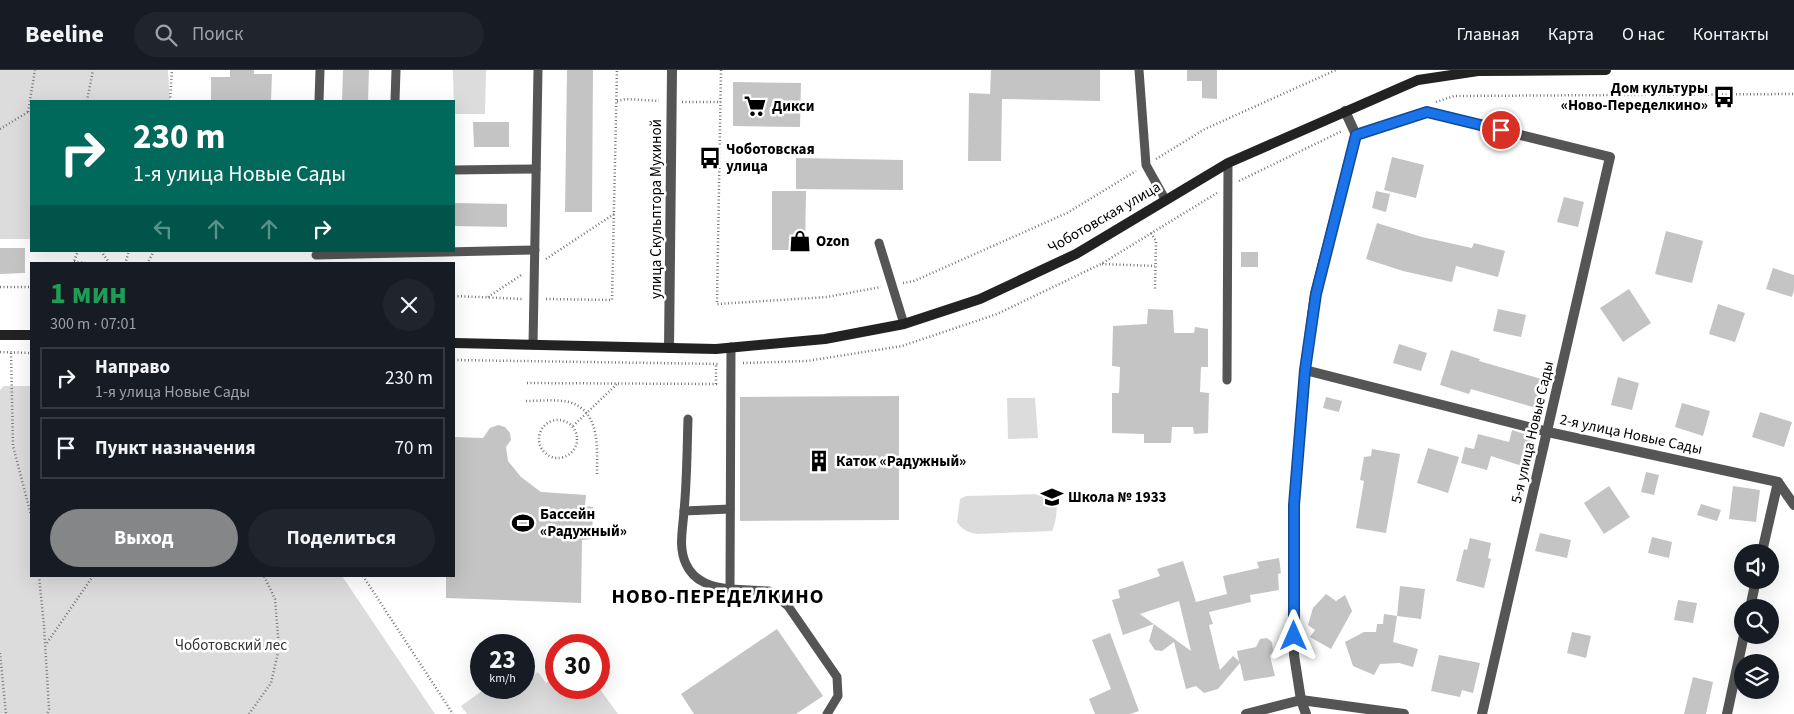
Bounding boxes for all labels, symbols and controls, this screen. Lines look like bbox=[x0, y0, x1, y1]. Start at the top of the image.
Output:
search box bbox=[134, 12, 484, 57]
text: Beeline bbox=[25, 17, 104, 52]
icon: search bbox=[152, 21, 180, 49]
text: Поиск bbox=[192, 21, 243, 48]
text: Главная bbox=[1457, 22, 1520, 47]
text: Карта bbox=[1548, 22, 1594, 47]
text: О нас bbox=[1622, 22, 1665, 47]
text: Контакты bbox=[1693, 22, 1769, 47]
place label: Дом культуры «Ново-Переделкино» bbox=[1561, 78, 1708, 116]
bus stop icon: Дом культуры «Ново-Переделкино» bbox=[1711, 84, 1737, 110]
supermarket icon: Дикси bbox=[742, 93, 768, 119]
place label: Дикси bbox=[772, 96, 815, 117]
pin bbox=[1480, 109, 1522, 151]
text: 230 m bbox=[133, 112, 225, 162]
icon: arrive bbox=[1487, 116, 1515, 144]
street label: улица Скульптора Мухиной bbox=[646, 119, 667, 299]
icon: right bbox=[50, 120, 115, 185]
place label: Чоботовская улица bbox=[726, 139, 815, 177]
bus stop icon: Чоботовская улица bbox=[697, 145, 723, 171]
text: 1-я улица Новые Сады bbox=[133, 158, 346, 190]
street label: Чоботовская улица bbox=[1044, 177, 1165, 258]
icon: left bbox=[149, 215, 177, 243]
icon: ahead bbox=[202, 215, 230, 243]
icon: ahead bbox=[255, 215, 283, 243]
icon: right bbox=[308, 215, 336, 243]
shop icon: Ozon bbox=[787, 228, 813, 254]
place label: Ozon bbox=[816, 231, 850, 252]
text: 1 мин bbox=[50, 272, 127, 315]
button: close bbox=[383, 279, 435, 331]
text: 300 m · 07:01 bbox=[50, 313, 137, 335]
text: Направо bbox=[95, 354, 170, 381]
street label: 5-я улица Новые Сады bbox=[1506, 359, 1559, 505]
icon: right bbox=[52, 364, 80, 392]
text: 230 m bbox=[385, 365, 433, 392]
text: 1-я улица Новые Сады bbox=[95, 381, 250, 403]
street label: 2-я улица Новые Сады bbox=[1558, 409, 1704, 460]
icon: arrive bbox=[52, 434, 80, 462]
text: Пункт назначения bbox=[95, 435, 256, 462]
text: 70 m bbox=[395, 435, 433, 462]
building icon: Каток «Радужный» bbox=[806, 448, 832, 474]
place label: Каток «Радужный» bbox=[836, 451, 966, 472]
school or university icon: Школа № 1933 bbox=[1039, 484, 1065, 510]
place label: Школа № 1933 bbox=[1068, 487, 1167, 508]
place label: Бассейн «Радужный» bbox=[540, 504, 627, 542]
button: Выход bbox=[50, 509, 238, 567]
button: Поделиться bbox=[248, 509, 435, 567]
sports icon: Бассейн «Радужный» bbox=[510, 510, 536, 536]
map controls bbox=[1734, 544, 1779, 699]
button: sound bbox=[1734, 544, 1779, 589]
district label: НОВО-ПЕРЕДЕЛКИНО bbox=[611, 583, 825, 611]
button: search bbox=[1734, 599, 1779, 644]
position arrow bbox=[1267, 609, 1319, 661]
speed limit sign: 30 bbox=[545, 634, 610, 699]
park label: Чоботовский лес bbox=[175, 635, 287, 656]
text: 23 bbox=[489, 642, 516, 678]
button: layers bbox=[1734, 654, 1779, 699]
text: km/h bbox=[489, 670, 516, 687]

